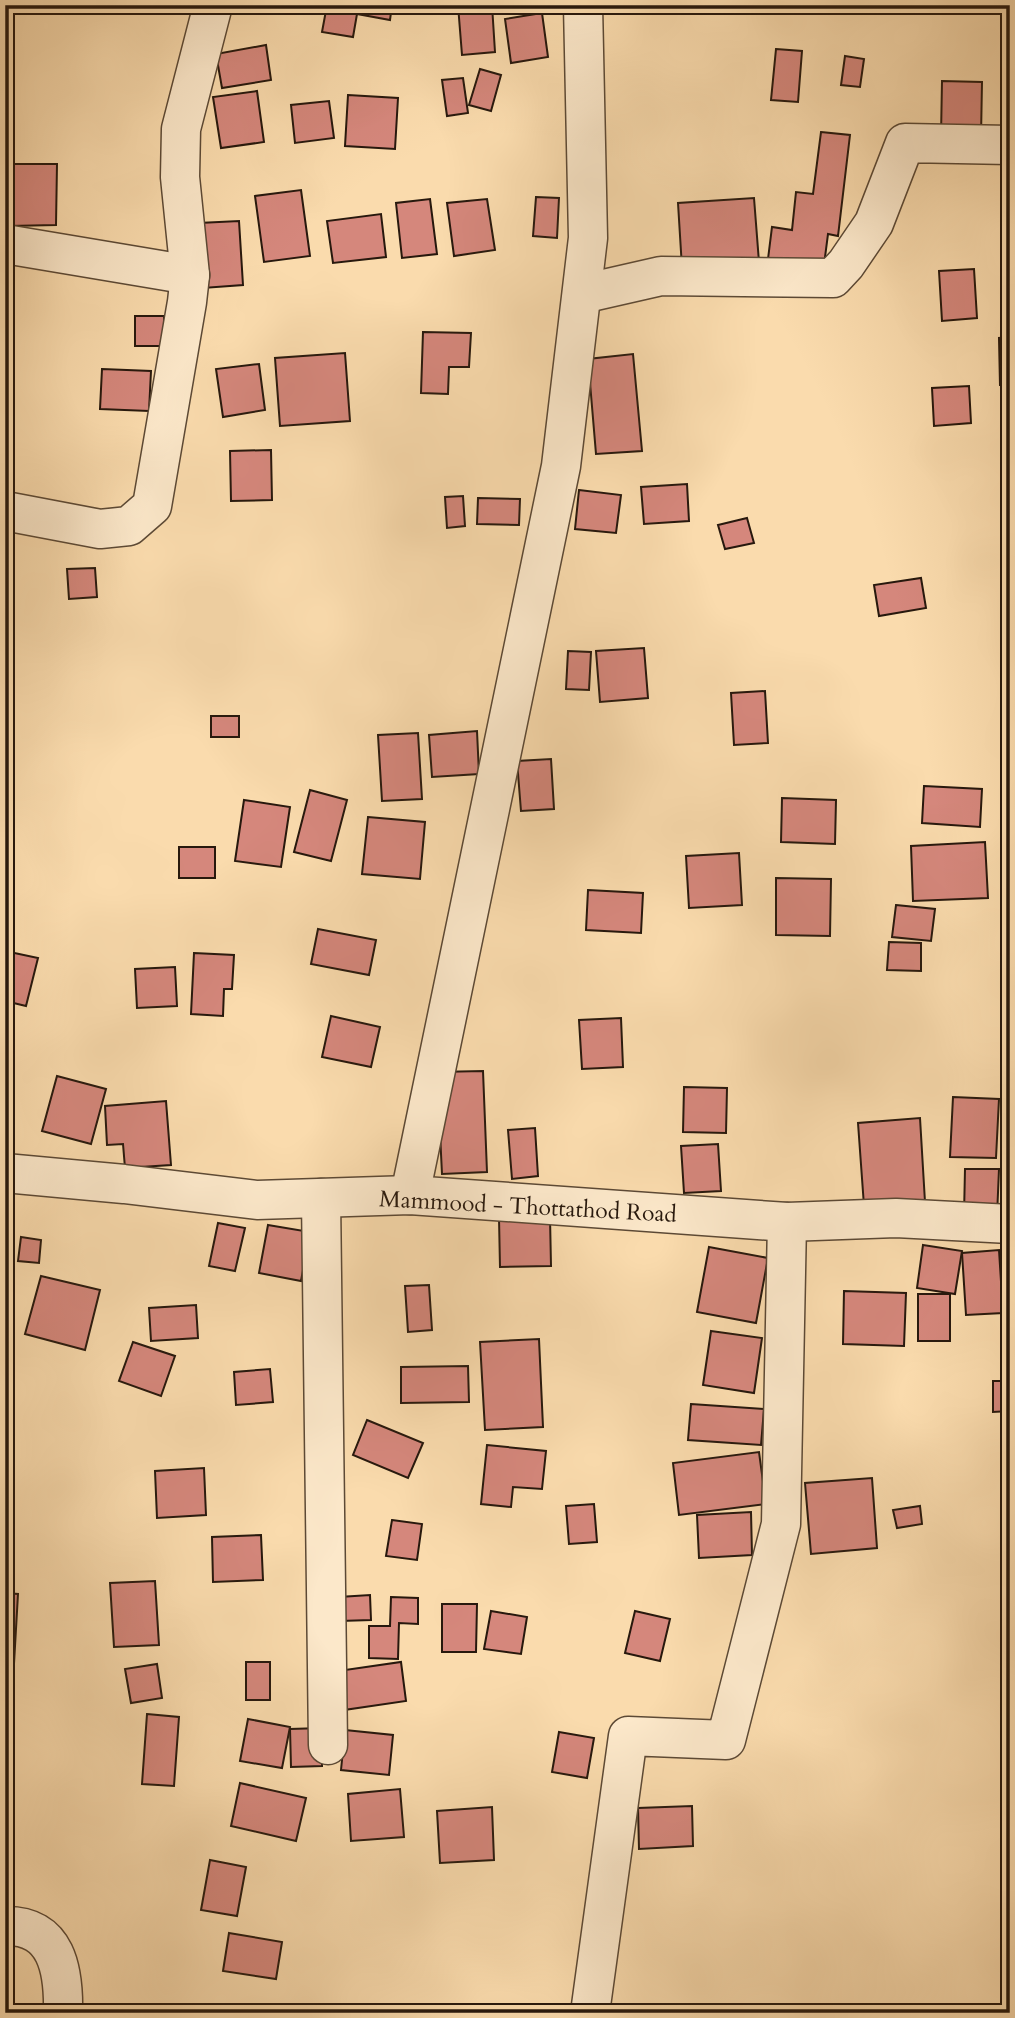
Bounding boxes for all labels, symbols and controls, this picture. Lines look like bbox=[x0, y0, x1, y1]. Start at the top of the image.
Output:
street label: Mammood - Thottathod Road bbox=[378, 1183, 678, 1230]

